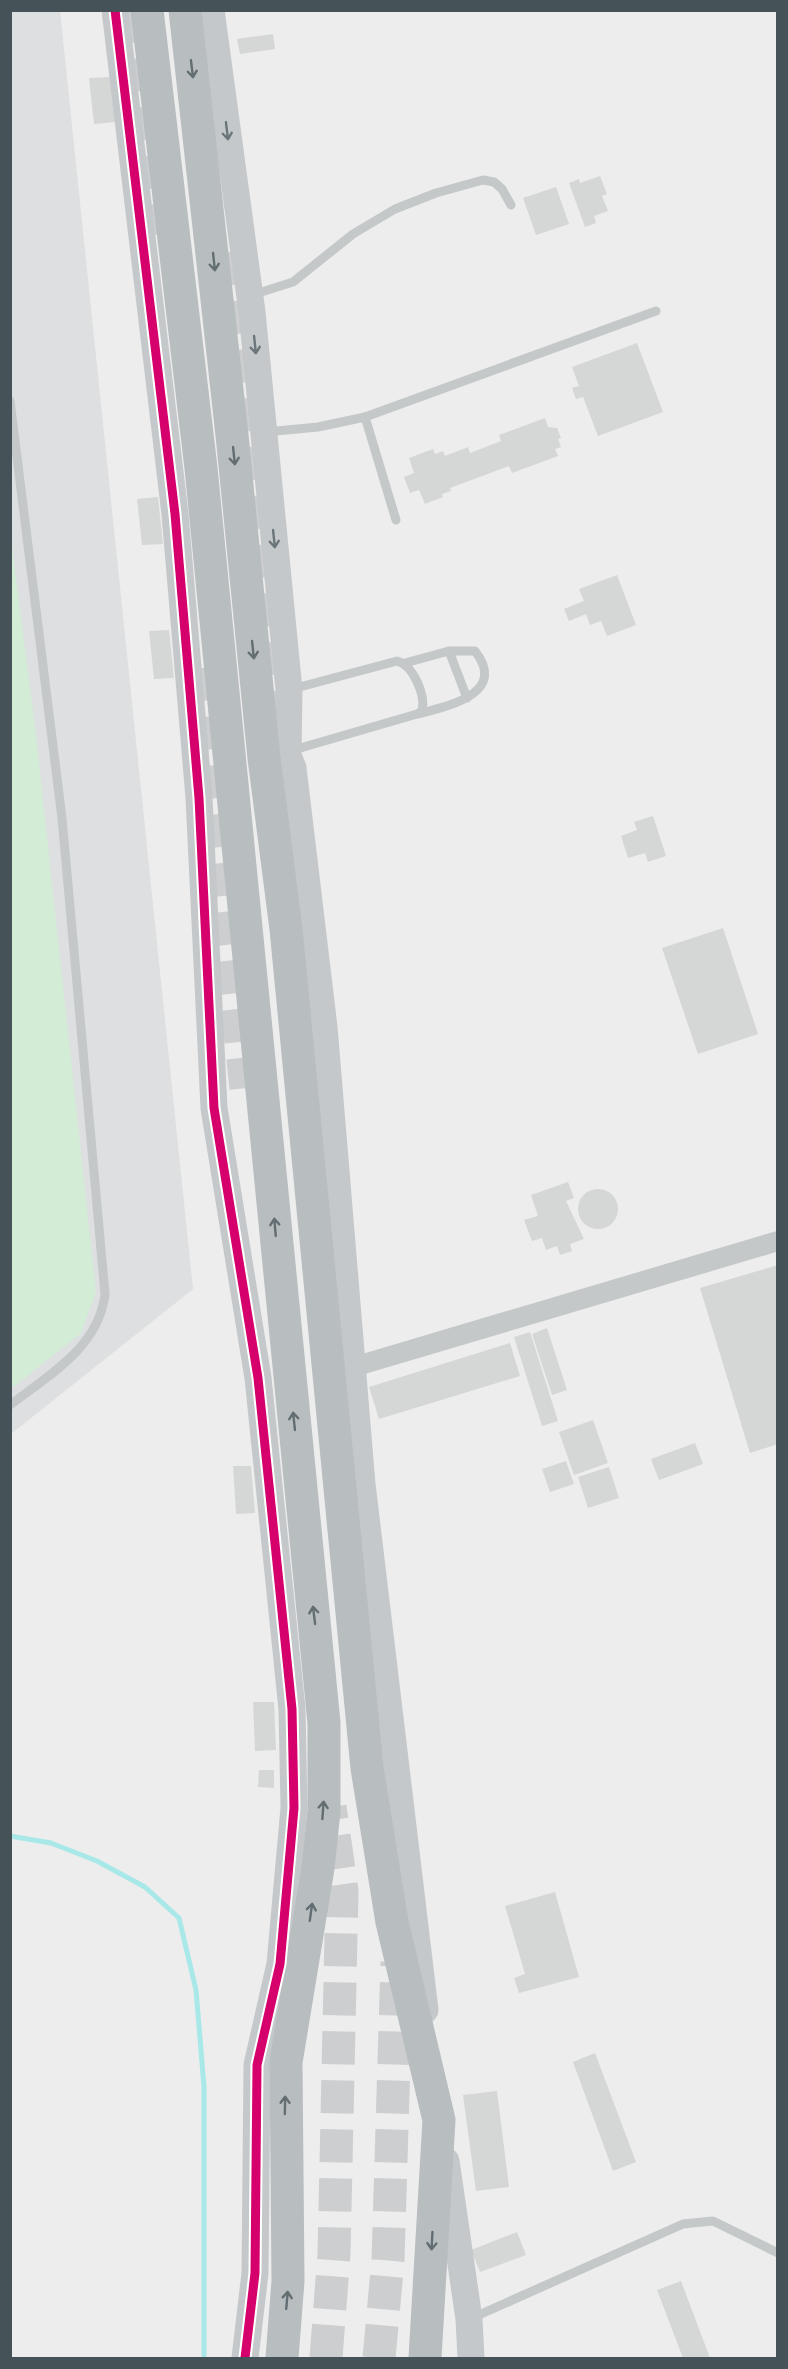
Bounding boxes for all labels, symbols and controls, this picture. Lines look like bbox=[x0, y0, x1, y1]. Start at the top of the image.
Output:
one-way arrow bbox=[187, 58, 198, 78]
one-way arrow bbox=[222, 121, 233, 140]
one-way arrow bbox=[208, 252, 219, 272]
one-way arrow bbox=[250, 335, 261, 355]
one-way arrow bbox=[229, 446, 240, 466]
one-way arrow bbox=[269, 529, 280, 549]
one-way arrow bbox=[248, 640, 259, 660]
one-way arrow bbox=[269, 1218, 280, 1238]
one-way arrow bbox=[288, 1412, 299, 1432]
one-way arrow bbox=[308, 1606, 319, 1626]
one-way arrow bbox=[318, 1800, 329, 1820]
one-way arrow bbox=[306, 1903, 317, 1923]
one-way arrow bbox=[280, 2096, 291, 2116]
one-way arrow bbox=[426, 2231, 437, 2250]
one-way arrow bbox=[281, 2291, 292, 2311]

